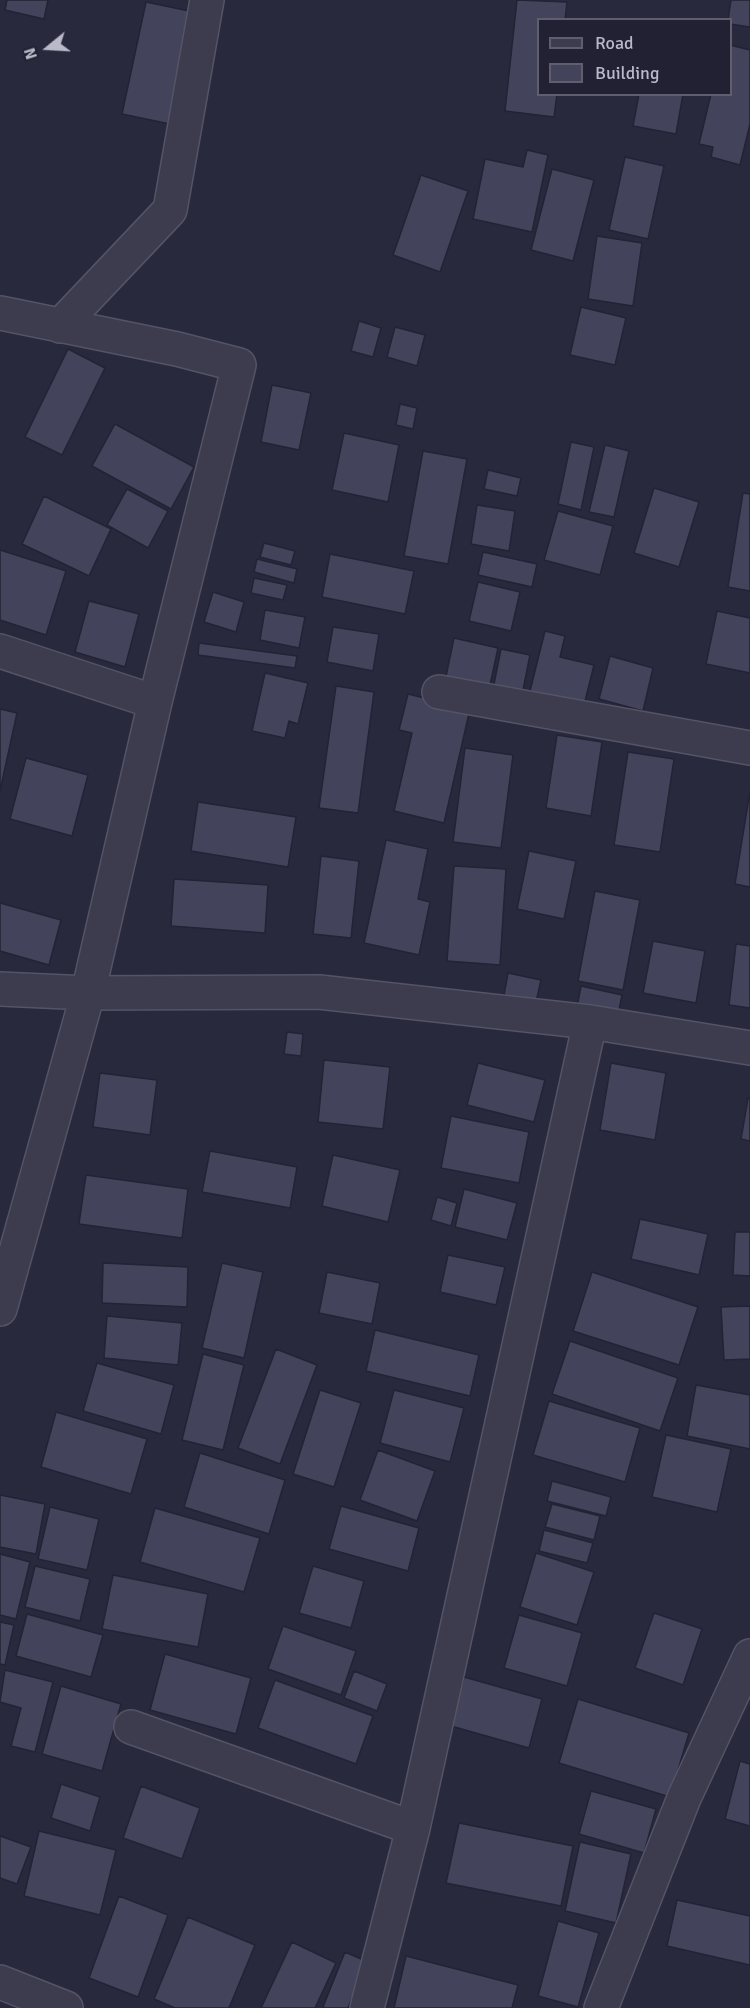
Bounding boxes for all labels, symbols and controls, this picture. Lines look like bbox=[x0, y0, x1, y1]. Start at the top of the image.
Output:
north arrow bbox=[18, 18, 78, 78]
legend bbox=[537, 18, 732, 96]
text: Road bbox=[595, 32, 634, 54]
text: N bbox=[20, 45, 42, 62]
text: Building bbox=[595, 62, 659, 84]

